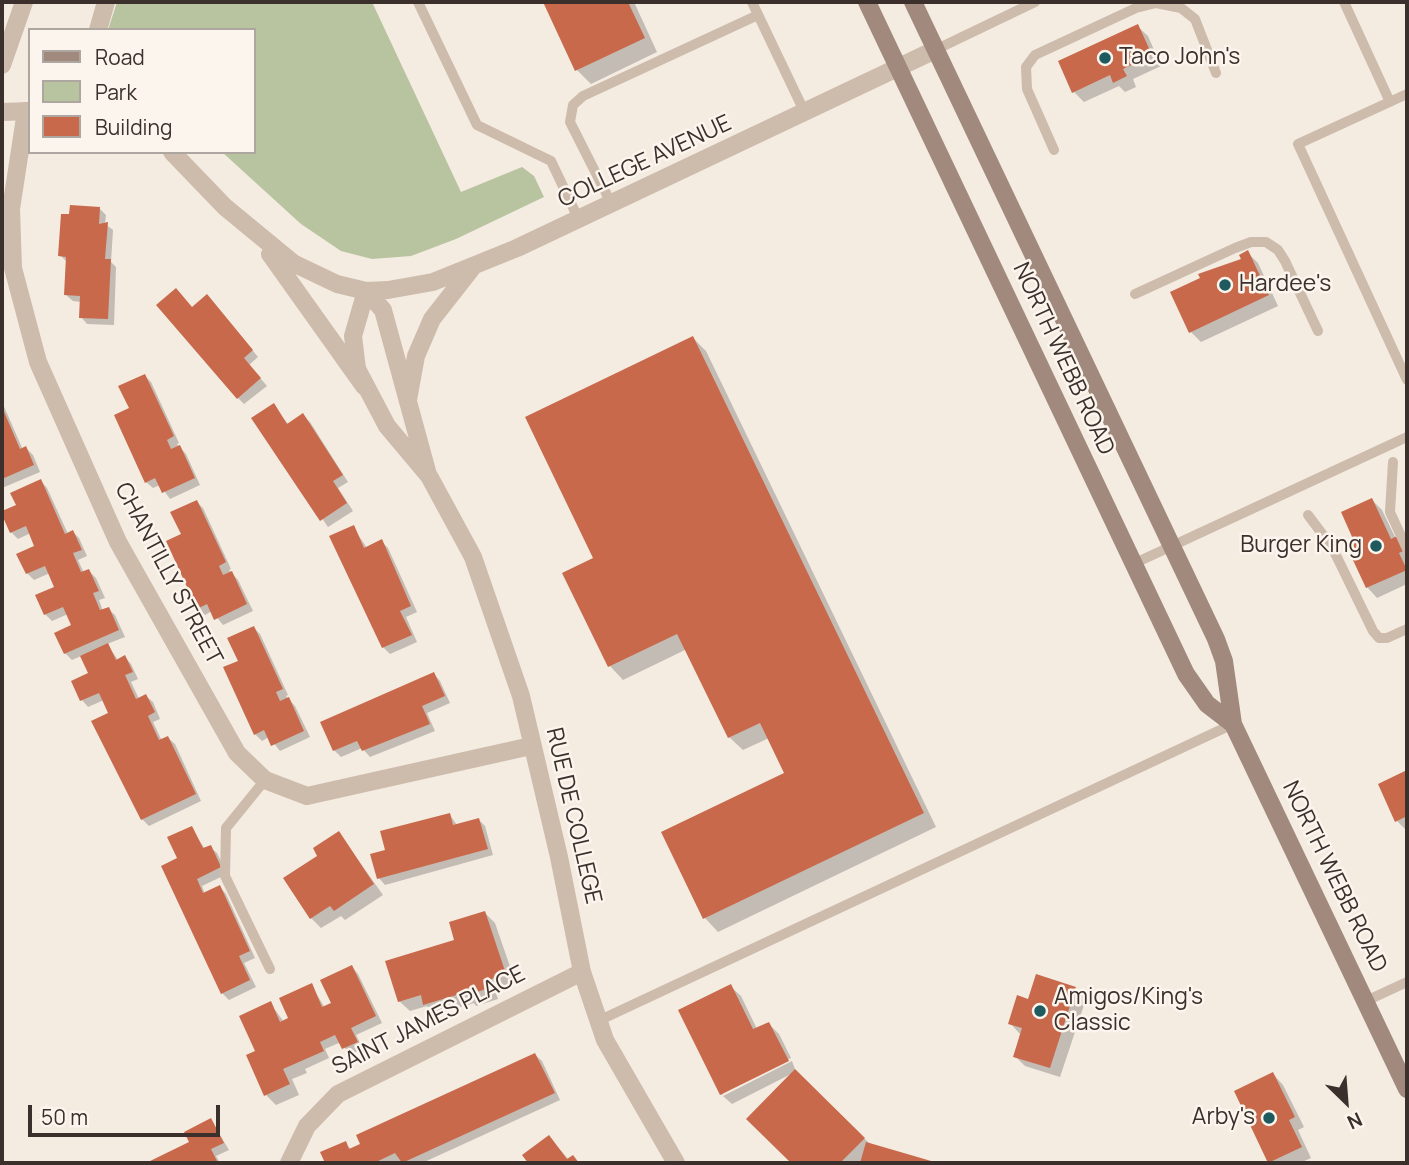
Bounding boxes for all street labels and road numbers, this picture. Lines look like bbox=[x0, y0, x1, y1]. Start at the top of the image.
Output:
street label: COLLEGE AVENUE bbox=[554, 110, 736, 214]
street label: NORTH WEBB ROAD bbox=[1006, 258, 1120, 460]
street label: CHANTILLY STREET bbox=[108, 478, 228, 670]
street label: RUE DE COLLEGE bbox=[539, 725, 607, 907]
street label: NORTH WEBB ROAD bbox=[1276, 777, 1392, 977]
street label: SAINT JAMES PLACE bbox=[328, 960, 530, 1082]

